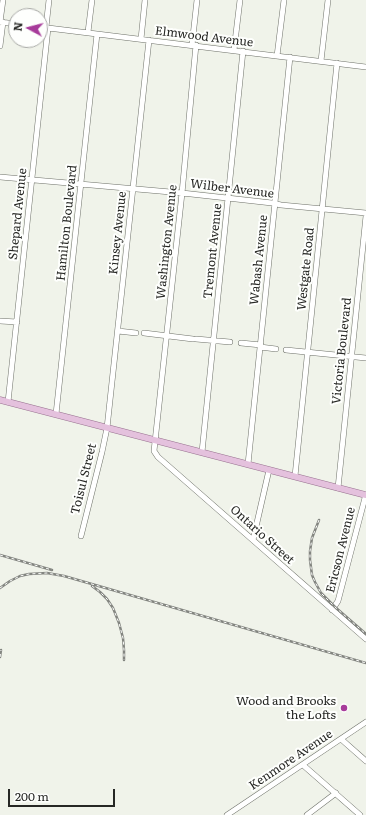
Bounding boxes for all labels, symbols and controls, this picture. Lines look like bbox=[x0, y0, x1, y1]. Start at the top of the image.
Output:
north arrow bbox=[8, 8, 48, 48]
text: N bbox=[9, 21, 26, 32]
street label: Elmwood Avenue bbox=[154, 24, 254, 50]
street label: Hamilton Boulevard bbox=[54, 164, 80, 282]
street label: Shepard Avenue bbox=[6, 167, 30, 261]
street label: Wilber Avenue bbox=[189, 177, 275, 201]
street label: Washington Avenue bbox=[154, 184, 180, 300]
street label: Kinsey Avenue bbox=[106, 191, 130, 275]
street label: Tremont Avenue bbox=[201, 203, 225, 299]
street label: Wabash Avenue bbox=[247, 214, 271, 306]
street label: Westgate Road bbox=[294, 227, 318, 311]
street label: Victoria Boulevard bbox=[329, 297, 355, 405]
street label: Toisul Street bbox=[68, 442, 100, 516]
street label: Ontario Street bbox=[227, 502, 297, 568]
street label: Ericson Avenue bbox=[323, 506, 359, 594]
place label: Wood and Brooks the Lofts bbox=[236, 694, 336, 722]
marker: Wood and Brooks the Lofts bbox=[339, 703, 349, 713]
street label: Kenmore Avenue bbox=[247, 727, 335, 793]
scale bar bbox=[10, 781, 117, 807]
text: 200 m bbox=[15, 787, 49, 805]

